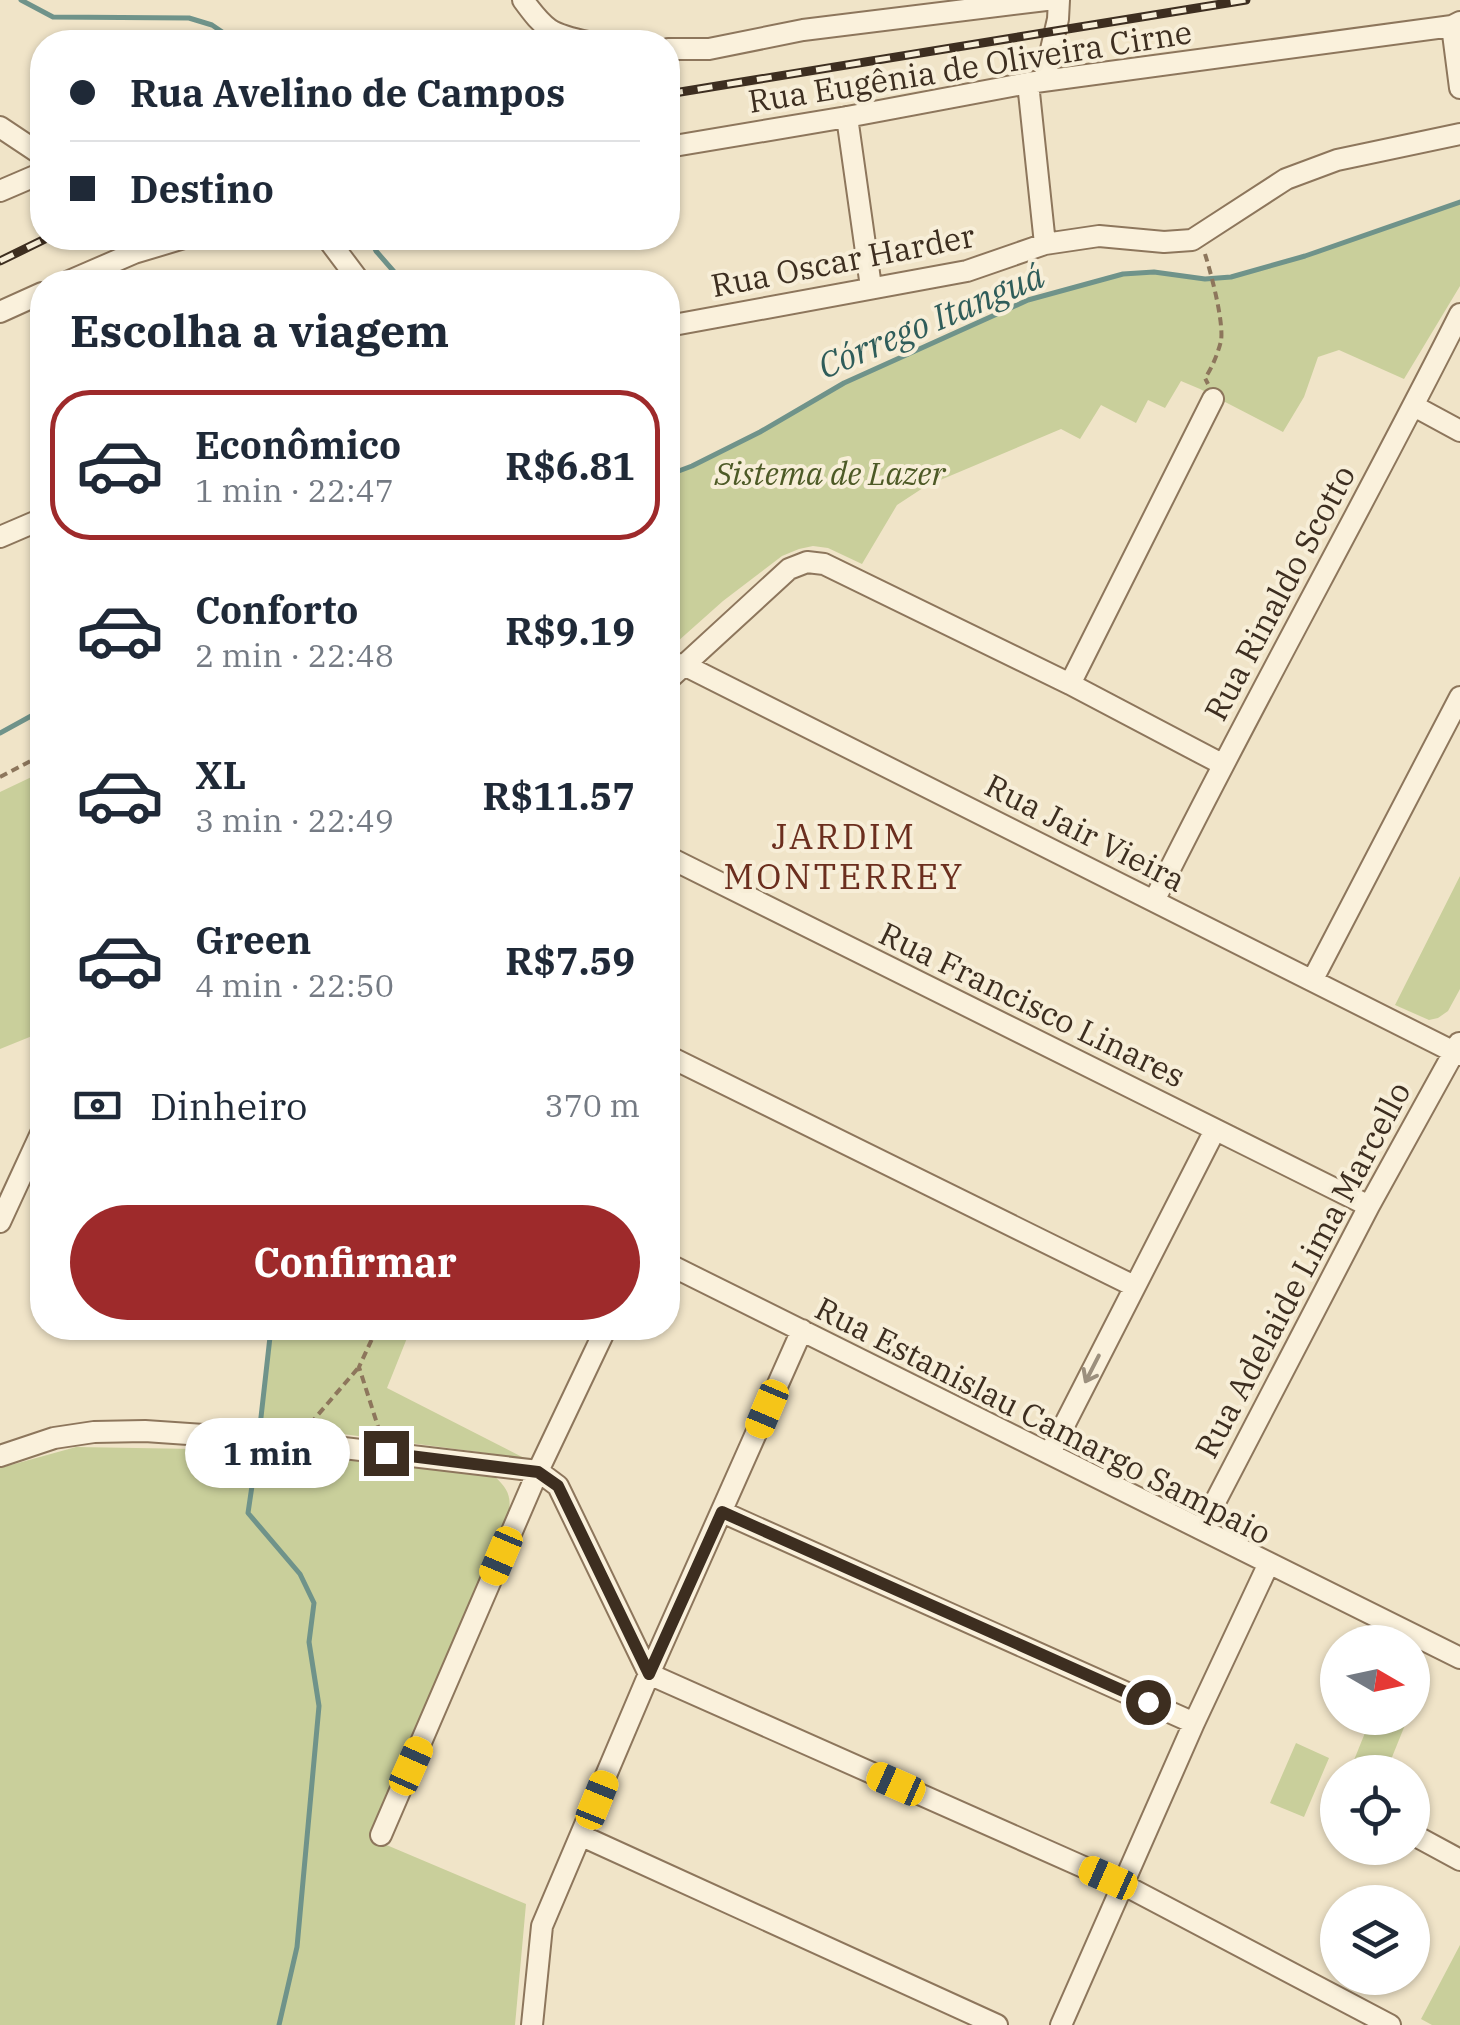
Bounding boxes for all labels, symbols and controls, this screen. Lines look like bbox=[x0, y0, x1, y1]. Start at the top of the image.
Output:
street label: Rua Eugênia de Oliveira Cirne bbox=[745, 10, 1195, 122]
text: Rua Avelino de Campos bbox=[130, 68, 565, 117]
text: Destino bbox=[130, 164, 274, 213]
street label: Rua Oscar Harder bbox=[707, 214, 978, 306]
water label: Córrego Itanguá bbox=[810, 252, 1051, 388]
text: Escolha a viagem bbox=[70, 301, 449, 359]
icon: car bbox=[75, 420, 165, 510]
text: Econômico bbox=[195, 420, 401, 469]
text: R$6.81 bbox=[505, 441, 635, 490]
park label: Sistema de Lazer bbox=[714, 452, 946, 494]
street label: Rua Rinaldo Scotto bbox=[1194, 458, 1364, 728]
text: 1 min · 22:47 bbox=[195, 469, 394, 511]
icon: car bbox=[75, 585, 165, 675]
text: Conforto bbox=[195, 585, 358, 634]
text: R$9.19 bbox=[505, 606, 635, 655]
text: 2 min · 22:48 bbox=[195, 634, 394, 676]
icon: car bbox=[75, 750, 165, 840]
text: XL bbox=[195, 750, 246, 799]
street label: Rua Jair Vieira bbox=[978, 764, 1193, 901]
text: R$11.57 bbox=[483, 771, 635, 820]
text: 3 min · 22:49 bbox=[195, 799, 394, 841]
district label: JARDIM MONTERREY bbox=[723, 813, 965, 899]
street label: Rua Francisco Linares bbox=[873, 912, 1192, 1096]
icon: car bbox=[75, 915, 165, 1005]
text: Green bbox=[195, 915, 311, 964]
text: R$7.59 bbox=[505, 936, 635, 985]
text: 4 min · 22:50 bbox=[195, 964, 394, 1006]
street label: Rua Adelaide Lima Marcello bbox=[1185, 1074, 1419, 1465]
icon: cash bbox=[70, 1078, 125, 1133]
text: Dinheiro bbox=[150, 1081, 307, 1130]
text: 370 m bbox=[544, 1084, 640, 1126]
button: Confirmar bbox=[70, 1205, 640, 1320]
street label: Rua Estanislau Camargo Sampaio bbox=[808, 1287, 1278, 1554]
one-way arrow bbox=[1081, 1354, 1100, 1384]
car bbox=[741, 1376, 793, 1442]
callout: 1 min bbox=[186, 1418, 351, 1488]
route end bbox=[364, 1431, 409, 1476]
text: 1 min bbox=[223, 1432, 312, 1474]
car bbox=[475, 1523, 527, 1589]
north arrow bbox=[1320, 1625, 1430, 1735]
map controls bbox=[1320, 1625, 1430, 1995]
route start bbox=[1126, 1680, 1171, 1725]
car bbox=[385, 1732, 437, 1800]
button: locate bbox=[1320, 1755, 1430, 1865]
car bbox=[862, 1758, 930, 1810]
car bbox=[572, 1767, 622, 1833]
car bbox=[1074, 1852, 1142, 1904]
button: layers bbox=[1320, 1885, 1430, 1995]

